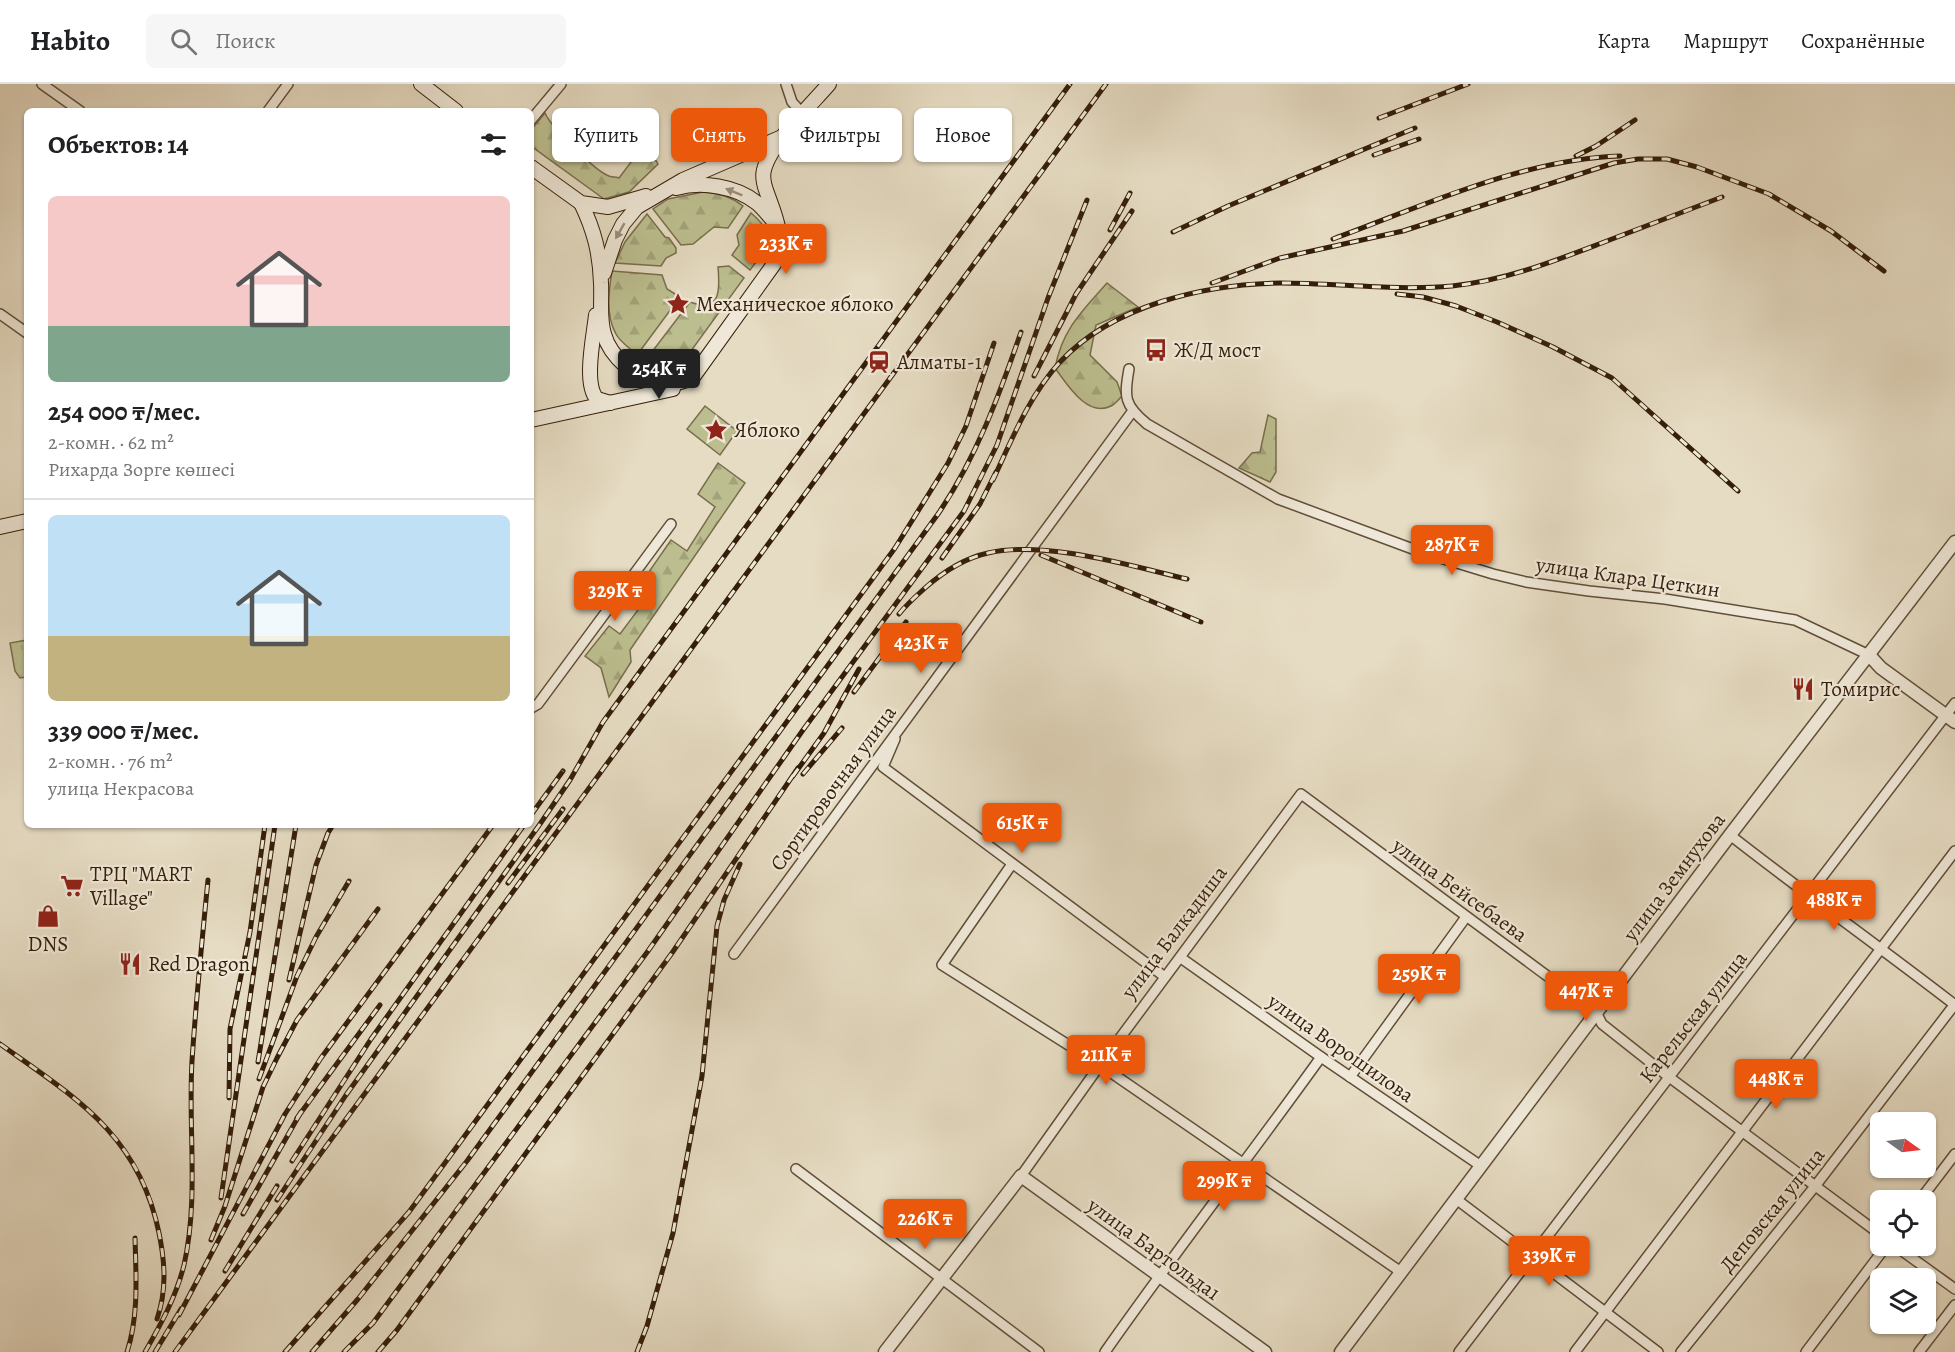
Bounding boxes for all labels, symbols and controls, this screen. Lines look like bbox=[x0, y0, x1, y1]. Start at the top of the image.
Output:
search box bbox=[146, 14, 566, 68]
text: Habito bbox=[30, 22, 110, 60]
icon: search bbox=[167, 25, 200, 58]
text: Поиск bbox=[215, 26, 275, 56]
text: Карта bbox=[1597, 27, 1650, 55]
text: Маршрут bbox=[1683, 27, 1768, 55]
text: Сохранённые bbox=[1801, 27, 1925, 55]
chip: Купить bbox=[552, 108, 659, 162]
chip: Снять bbox=[671, 108, 767, 162]
chip: Фильтры bbox=[779, 108, 902, 162]
chip: Новое bbox=[914, 108, 1012, 162]
text: Объектов: 14 bbox=[48, 127, 189, 162]
icon: filters bbox=[477, 128, 510, 161]
one-way arrow bbox=[725, 187, 743, 196]
one-way arrow bbox=[616, 222, 626, 239]
pin: 233K ₸ bbox=[737, 224, 835, 275]
text: 233K ₸ bbox=[759, 230, 813, 257]
icon: home bbox=[225, 235, 333, 343]
place label: Механическое яблоко bbox=[696, 290, 894, 318]
place icon: Механическое яблоко bbox=[665, 291, 691, 317]
place label: Ж/Д мост bbox=[1174, 336, 1261, 364]
bus stop icon: Ж/Д мост bbox=[1143, 337, 1169, 363]
place label: Алматы-1 bbox=[896, 348, 982, 376]
pin: 254K ₸ bbox=[610, 349, 708, 400]
station icon: Алматы-1 bbox=[866, 349, 892, 375]
text: 254K ₸ bbox=[632, 355, 686, 382]
text: 254 000 ₸/мес. bbox=[48, 394, 201, 429]
place label: Яблоко bbox=[734, 416, 800, 444]
place icon: Яблоко bbox=[703, 417, 729, 443]
text: 2-комн. · 62 m² bbox=[48, 429, 174, 456]
text: Рихарда Зорге көшесі bbox=[48, 456, 235, 483]
pin: 287K ₸ bbox=[1403, 525, 1501, 576]
text: 287K ₸ bbox=[1425, 531, 1479, 558]
street label: улица Клара Цеткин bbox=[1533, 550, 1722, 604]
icon: home bbox=[225, 554, 333, 662]
pin: 329K ₸ bbox=[566, 571, 664, 622]
text: 329K ₸ bbox=[588, 577, 642, 604]
pin: 423K ₸ bbox=[872, 623, 970, 674]
text: 423K ₸ bbox=[894, 629, 948, 656]
place label: Томирис bbox=[1821, 675, 1901, 703]
restaurant icon: Томирис bbox=[1790, 676, 1816, 702]
street label: Сортировочная улица bbox=[763, 699, 903, 876]
text: 339 000 ₸/мес. bbox=[48, 713, 199, 748]
text: 2-комн. · 76 m² bbox=[48, 748, 173, 775]
text: улица Некрасова bbox=[48, 775, 194, 802]
pin: 615K ₸ bbox=[973, 803, 1071, 854]
street label: улица Земнухова bbox=[1616, 807, 1732, 948]
text: 615K ₸ bbox=[996, 809, 1048, 836]
street label: улица Бейсебаева bbox=[1386, 831, 1533, 949]
street label: улица Балкадиша bbox=[1114, 859, 1234, 1005]
place label: ТРЦ "MART Village" bbox=[89, 860, 193, 912]
supermarket icon: ТРЦ "MART Village" bbox=[59, 873, 85, 899]
pin: 488K ₸ bbox=[1785, 880, 1883, 931]
text: 488K ₸ bbox=[1807, 886, 1862, 913]
shop icon: DNS bbox=[35, 903, 61, 929]
place label: DNS bbox=[28, 930, 69, 958]
street label: Карельская улица bbox=[1633, 945, 1754, 1089]
place label: Red Dragon bbox=[148, 950, 250, 978]
restaurant icon: Red Dragon bbox=[117, 951, 143, 977]
pin: 259K ₸ bbox=[1370, 954, 1468, 1005]
text: 259K ₸ bbox=[1392, 960, 1446, 987]
pin: 447K ₸ bbox=[1537, 971, 1635, 1022]
text: 447K ₸ bbox=[1559, 977, 1613, 1004]
street label: улица Ворошилова bbox=[1261, 986, 1420, 1109]
pin: 211K ₸ bbox=[1057, 1035, 1155, 1086]
text: 211K ₸ bbox=[1081, 1041, 1131, 1068]
pin: 448K ₸ bbox=[1727, 1059, 1825, 1110]
text: 448K ₸ bbox=[1749, 1065, 1803, 1092]
north arrow bbox=[1870, 1112, 1936, 1178]
map controls bbox=[1870, 1112, 1936, 1334]
street label: Деповская улица bbox=[1713, 1142, 1831, 1278]
pin: 299K ₸ bbox=[1175, 1161, 1273, 1212]
text: 299K ₸ bbox=[1197, 1167, 1251, 1194]
button: locate bbox=[1870, 1190, 1936, 1256]
street label: улица Бартольда1 bbox=[1081, 1191, 1226, 1307]
pin: 226K ₸ bbox=[876, 1199, 974, 1250]
text: 226K ₸ bbox=[897, 1205, 953, 1232]
pin: 339K ₸ bbox=[1500, 1236, 1598, 1287]
text: 339K ₸ bbox=[1523, 1242, 1575, 1269]
button: layers bbox=[1870, 1268, 1936, 1334]

